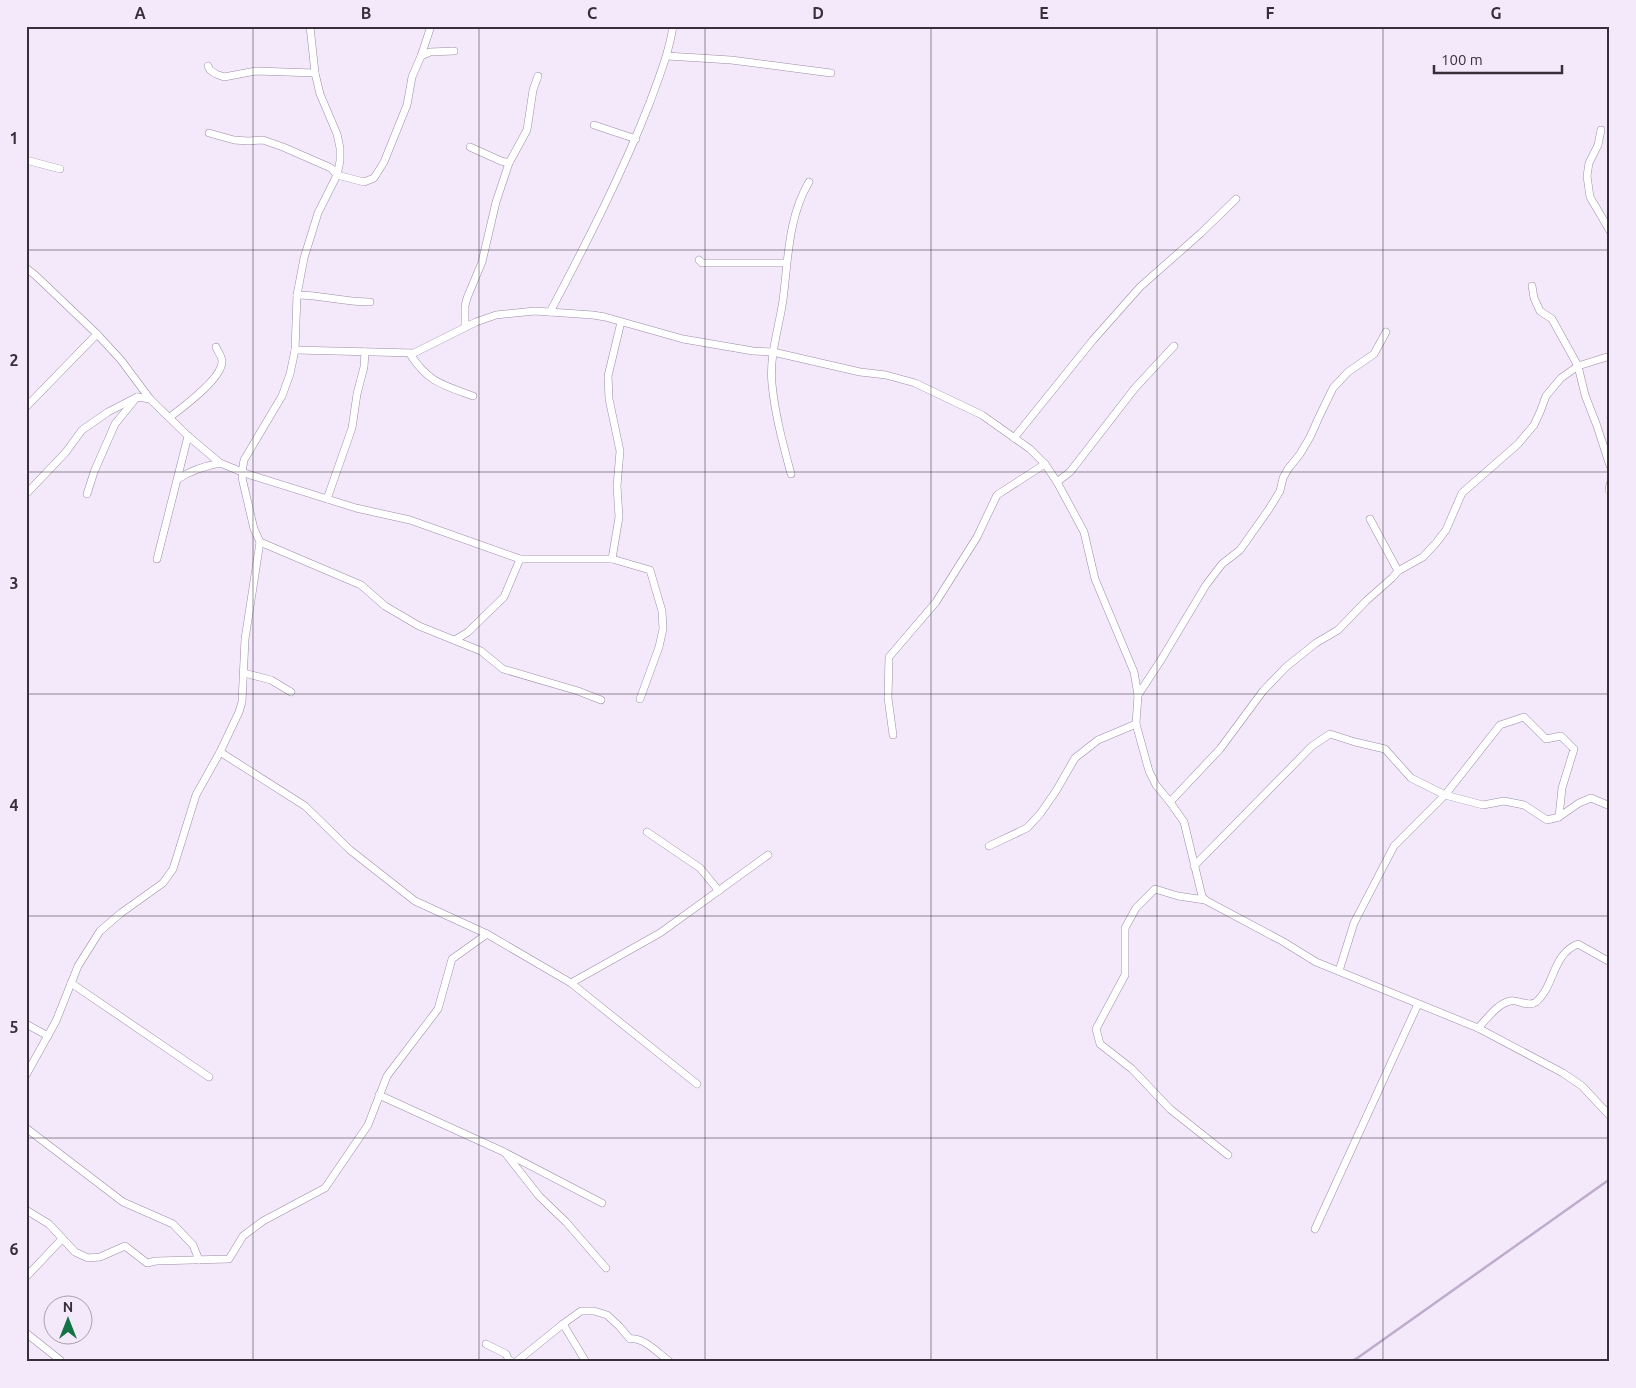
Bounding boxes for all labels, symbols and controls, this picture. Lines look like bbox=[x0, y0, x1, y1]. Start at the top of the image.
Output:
text: A bbox=[134, 4, 146, 22]
text: B bbox=[361, 4, 371, 22]
text: C bbox=[587, 4, 597, 22]
text: D bbox=[812, 4, 824, 22]
text: E bbox=[1039, 4, 1049, 22]
text: F bbox=[1266, 4, 1275, 22]
text: G bbox=[1490, 4, 1502, 22]
scale bar bbox=[1434, 42, 1561, 74]
text: 100 m bbox=[1441, 51, 1483, 68]
text: 1 bbox=[9, 129, 19, 147]
text: 2 bbox=[9, 351, 19, 369]
text: 3 bbox=[9, 574, 19, 592]
text: 4 bbox=[9, 796, 19, 814]
text: 5 bbox=[9, 1018, 19, 1036]
text: 6 bbox=[9, 1240, 19, 1258]
north arrow bbox=[42, 1296, 92, 1346]
text: N bbox=[63, 1299, 73, 1315]

